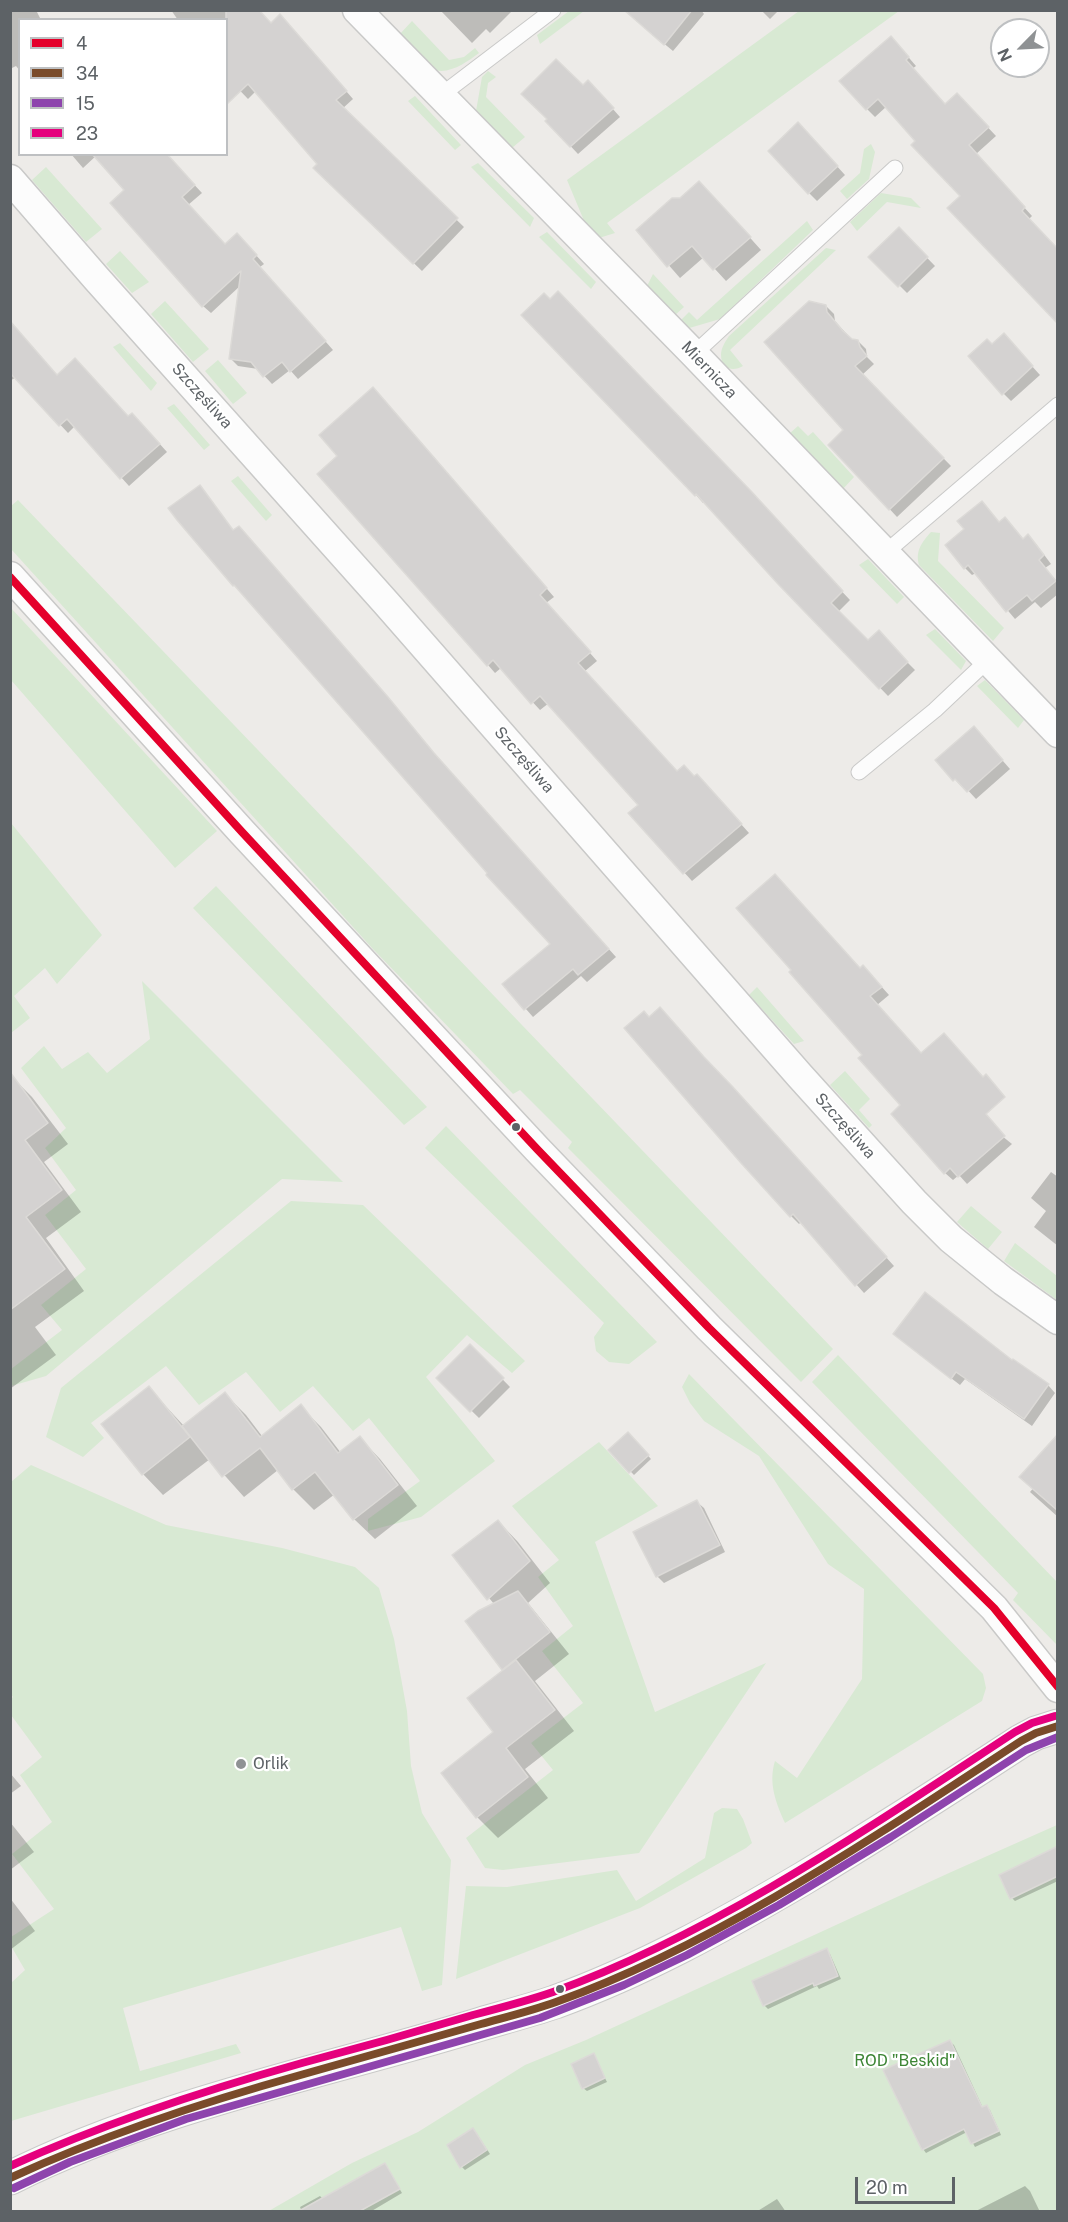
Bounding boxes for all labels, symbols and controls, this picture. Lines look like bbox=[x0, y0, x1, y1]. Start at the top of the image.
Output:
legend bbox=[18, 18, 228, 156]
north arrow bbox=[990, 18, 1050, 78]
text: 4 bbox=[76, 33, 87, 54]
text: N bbox=[994, 45, 1016, 64]
text: 34 bbox=[76, 63, 99, 84]
text: 15 bbox=[76, 93, 95, 114]
text: 23 bbox=[76, 123, 98, 144]
street label: Miernicza bbox=[677, 338, 741, 402]
street label: Szczęśliwa bbox=[168, 359, 236, 433]
street label: Szczęśliwa bbox=[490, 723, 558, 797]
street label: Szczęśliwa bbox=[811, 1089, 879, 1163]
unlabelled marker bbox=[510, 1121, 522, 1133]
place label: Orlik bbox=[253, 1754, 289, 1774]
marker: Orlik bbox=[234, 1757, 248, 1771]
unlabelled marker bbox=[554, 1983, 566, 1995]
park label: ROD "Beskid" bbox=[854, 2051, 956, 2071]
scale bar bbox=[858, 2165, 958, 2203]
text: 20 m bbox=[866, 2177, 908, 2198]

